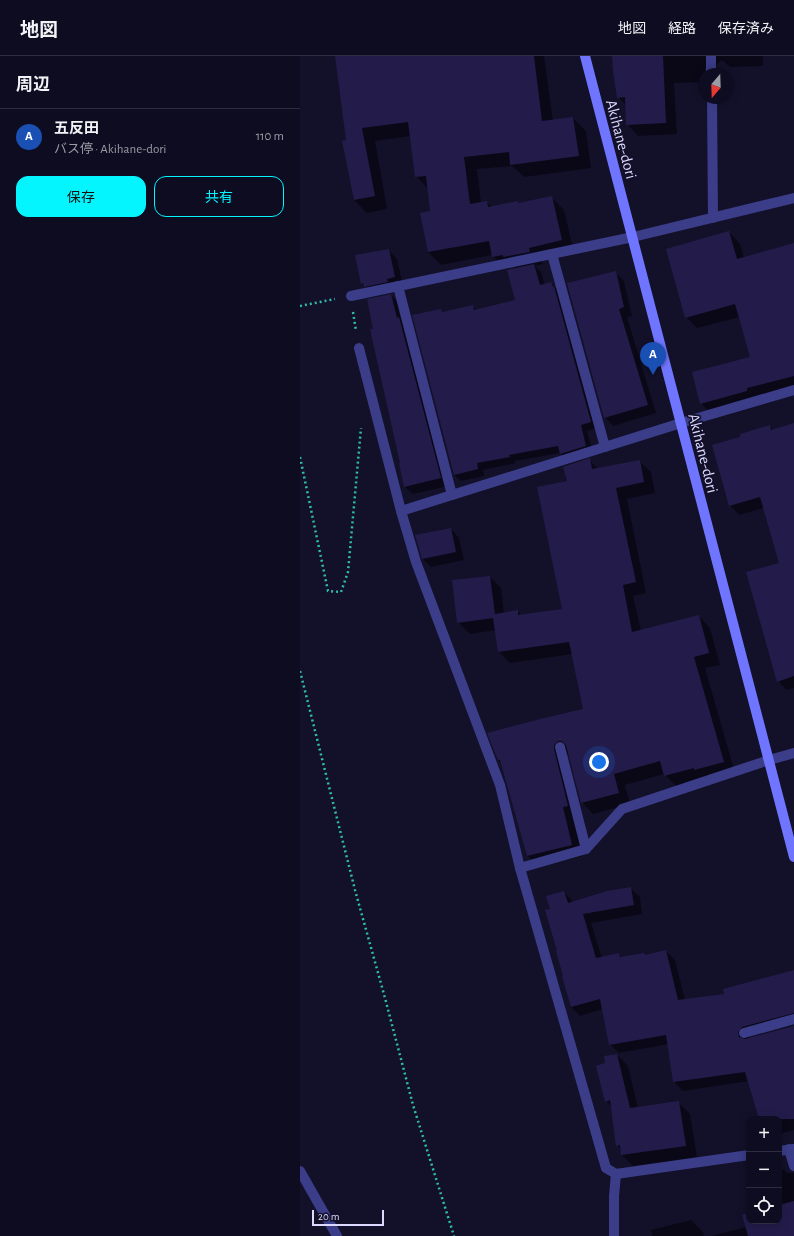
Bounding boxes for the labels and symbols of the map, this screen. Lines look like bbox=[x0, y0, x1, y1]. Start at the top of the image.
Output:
north arrow bbox=[698, 68, 734, 104]
street label: Akihane-dori bbox=[603, 98, 639, 181]
pin: A bbox=[640, 342, 666, 375]
street label: Akihane-dori bbox=[685, 412, 721, 495]
your location bbox=[589, 752, 609, 772]
scale bar bbox=[312, 1208, 384, 1227]

